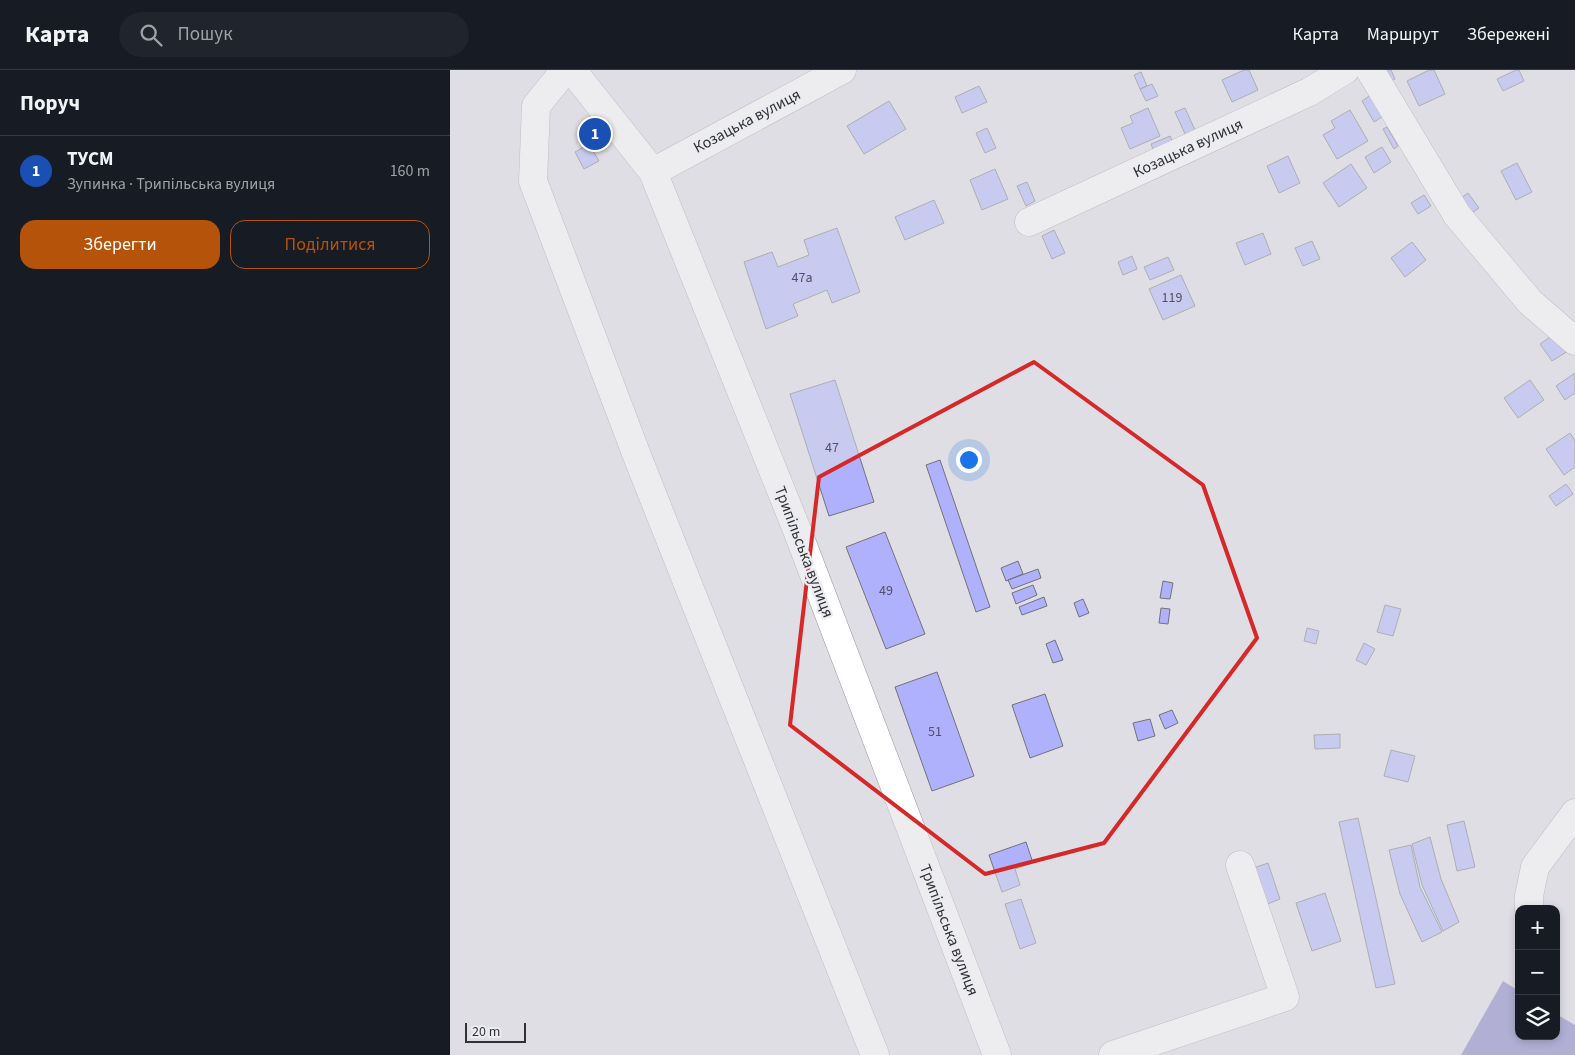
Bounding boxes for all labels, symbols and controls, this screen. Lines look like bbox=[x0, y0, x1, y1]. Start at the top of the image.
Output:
search box bbox=[119, 12, 469, 57]
text: Карта bbox=[25, 17, 89, 52]
icon: search bbox=[137, 21, 165, 49]
text: Пошук bbox=[177, 21, 233, 48]
text: Карта bbox=[1293, 22, 1339, 47]
text: Маршрут bbox=[1367, 22, 1439, 47]
text: Збережені bbox=[1467, 22, 1550, 47]
street label: Козацька вулиця bbox=[689, 83, 805, 159]
text: Поруч bbox=[20, 88, 80, 118]
street label: Козацька вулиця bbox=[1129, 113, 1247, 183]
pin: 1 bbox=[579, 115, 611, 153]
text: ТУСМ bbox=[67, 146, 114, 173]
text: 1 bbox=[32, 160, 40, 182]
text: 160 m bbox=[390, 160, 430, 182]
text: Зупинка · Трипільська вулиця bbox=[67, 173, 275, 195]
button: Зберегти bbox=[20, 220, 220, 269]
button: Поділитися bbox=[230, 220, 430, 269]
house number: 47а bbox=[792, 268, 812, 288]
house number: 119 bbox=[1162, 288, 1182, 308]
house number: 47 bbox=[825, 438, 839, 458]
your location bbox=[956, 447, 982, 473]
street label: Трипільська вулиця bbox=[769, 483, 839, 621]
house number: 49 bbox=[879, 581, 893, 601]
house number: 51 bbox=[928, 722, 942, 742]
street label: Трипільська вулиця bbox=[914, 861, 984, 999]
map controls bbox=[1515, 905, 1560, 1040]
button: + bbox=[1515, 905, 1560, 950]
button: − bbox=[1515, 950, 1560, 995]
button: layers bbox=[1515, 995, 1560, 1040]
scale bar bbox=[465, 1020, 526, 1043]
text: 20 m bbox=[472, 1022, 500, 1042]

